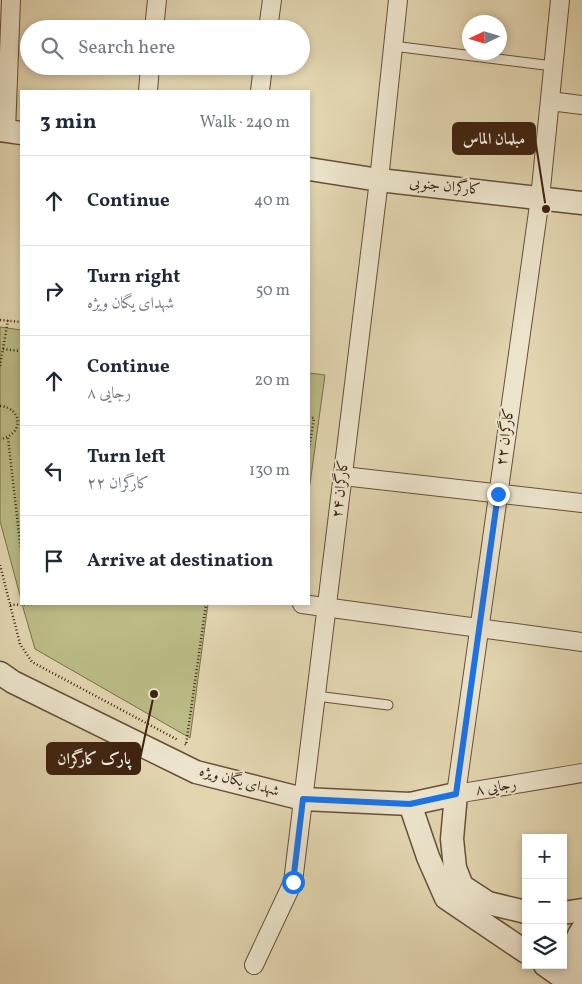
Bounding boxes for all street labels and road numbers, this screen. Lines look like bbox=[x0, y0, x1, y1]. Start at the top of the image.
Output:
street label: کارگران جنوبی bbox=[408, 172, 482, 201]
street label: کارگران ۲۲ bbox=[491, 407, 520, 467]
street label: کارگران ۲۴ bbox=[326, 459, 355, 519]
street label: شهدای یگان ویژه bbox=[197, 760, 282, 803]
street label: رجایی ۸ bbox=[474, 774, 518, 802]

